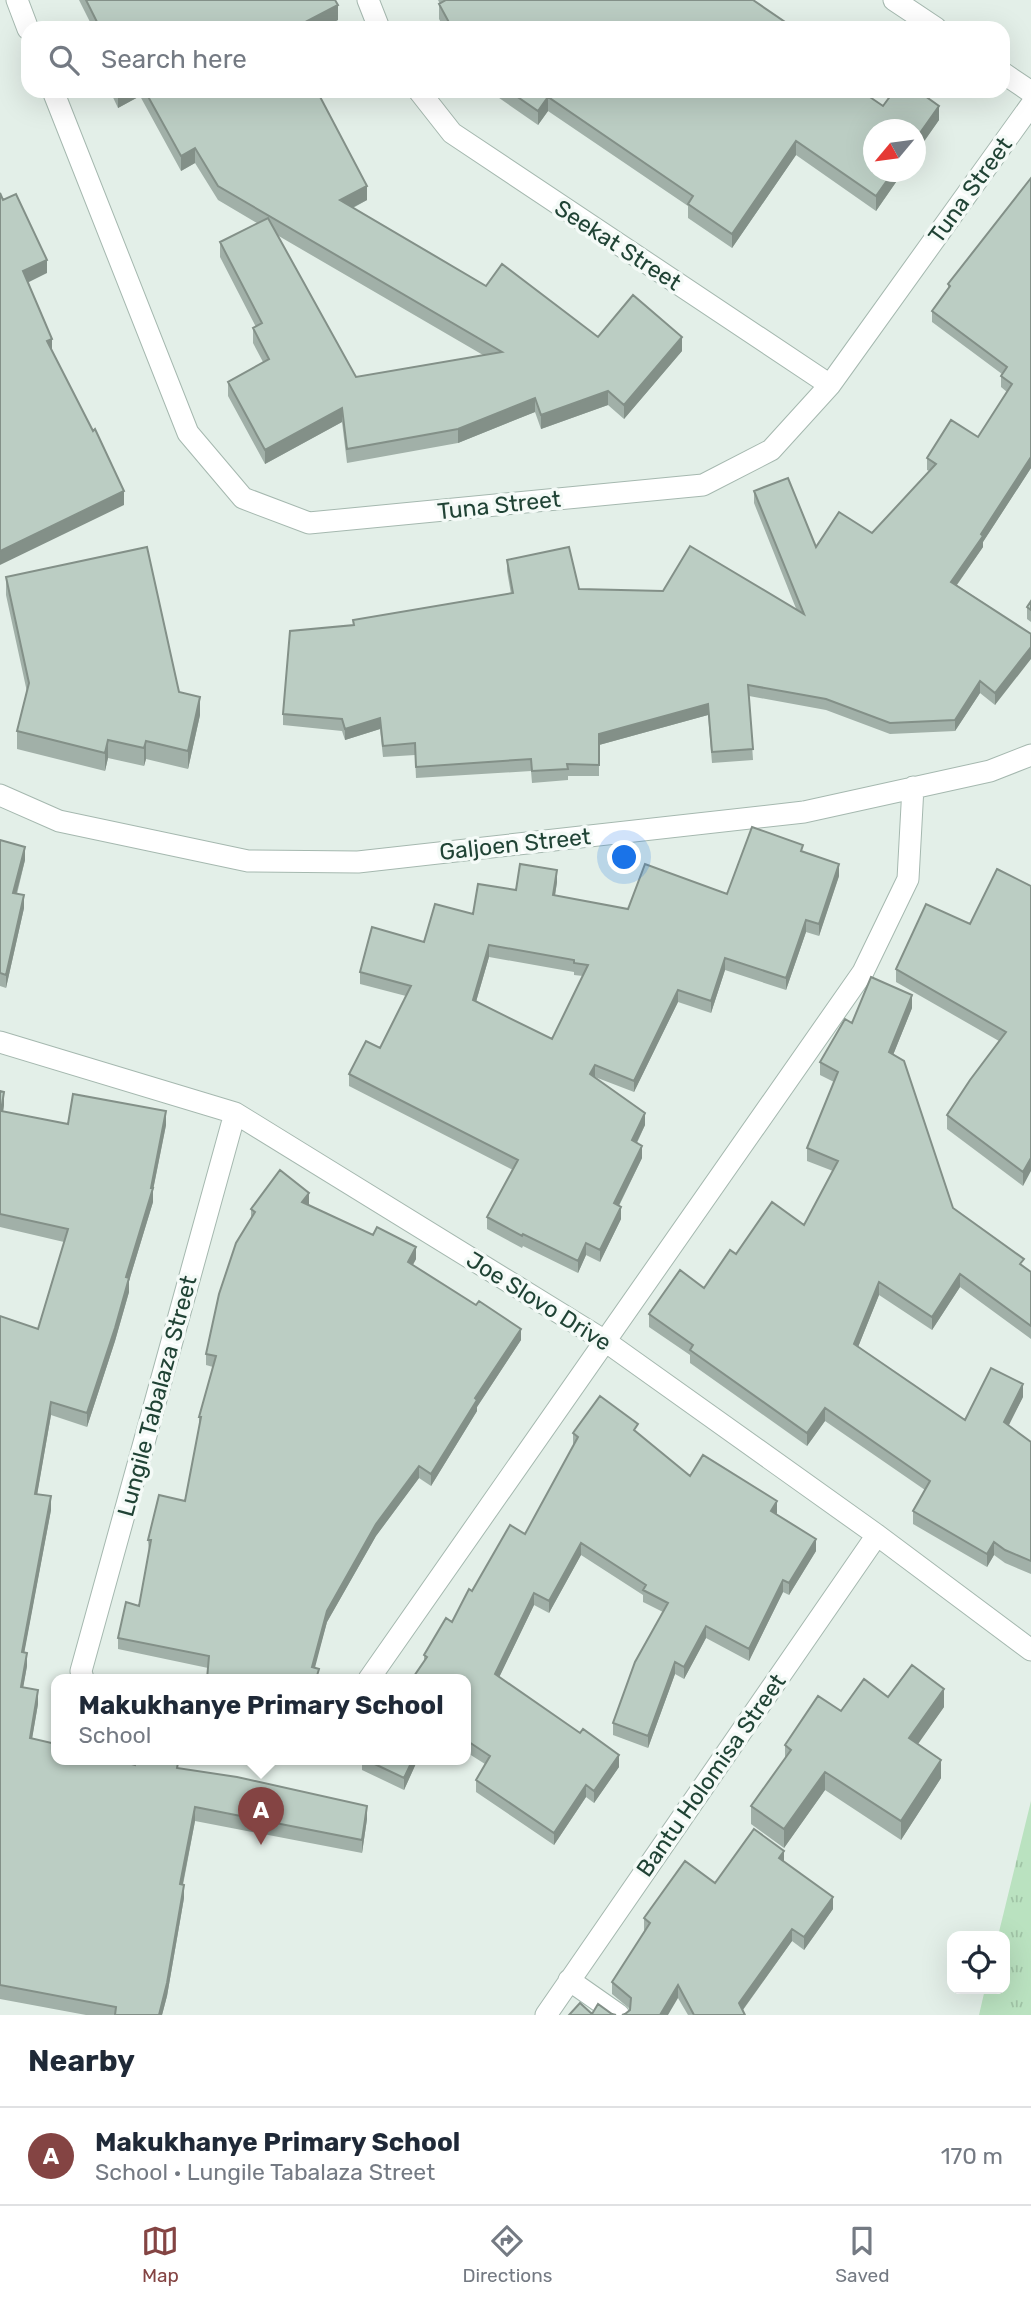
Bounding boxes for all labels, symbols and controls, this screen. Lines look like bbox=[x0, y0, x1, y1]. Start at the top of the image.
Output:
search box bbox=[21, 21, 1010, 98]
icon: search bbox=[45, 41, 83, 79]
text: Search here bbox=[101, 44, 247, 75]
north arrow bbox=[863, 119, 926, 182]
street label: Tuna Street bbox=[922, 132, 1018, 248]
street label: Seekat Street bbox=[549, 194, 687, 296]
street label: Tuna Street bbox=[436, 485, 562, 525]
street label: Galjoen Street bbox=[438, 822, 592, 866]
your location bbox=[607, 840, 641, 874]
street label: Joe Slovo Drive bbox=[461, 1245, 617, 1357]
street label: Lungile Tabalaza Street bbox=[111, 1272, 203, 1520]
street label: Bantu Holomisa Street bbox=[630, 1668, 792, 1882]
popup bbox=[51, 1674, 471, 1765]
text: Makukhanye Primary School bbox=[78, 1690, 444, 1721]
text: School bbox=[78, 1721, 151, 1749]
pin: A bbox=[238, 1787, 284, 1845]
map controls bbox=[947, 1931, 1010, 1994]
button: locate bbox=[947, 1931, 1010, 1994]
text: Nearby bbox=[28, 2043, 135, 2079]
text: Makukhanye Primary School bbox=[95, 2127, 460, 2158]
text: A bbox=[43, 2142, 59, 2170]
text: 170 m bbox=[941, 2142, 1003, 2170]
text: School · Lungile Tabalaza Street bbox=[95, 2158, 435, 2186]
tab: Map bbox=[141, 2222, 179, 2287]
tab: Directions bbox=[462, 2222, 552, 2287]
tab: Saved bbox=[835, 2222, 890, 2287]

